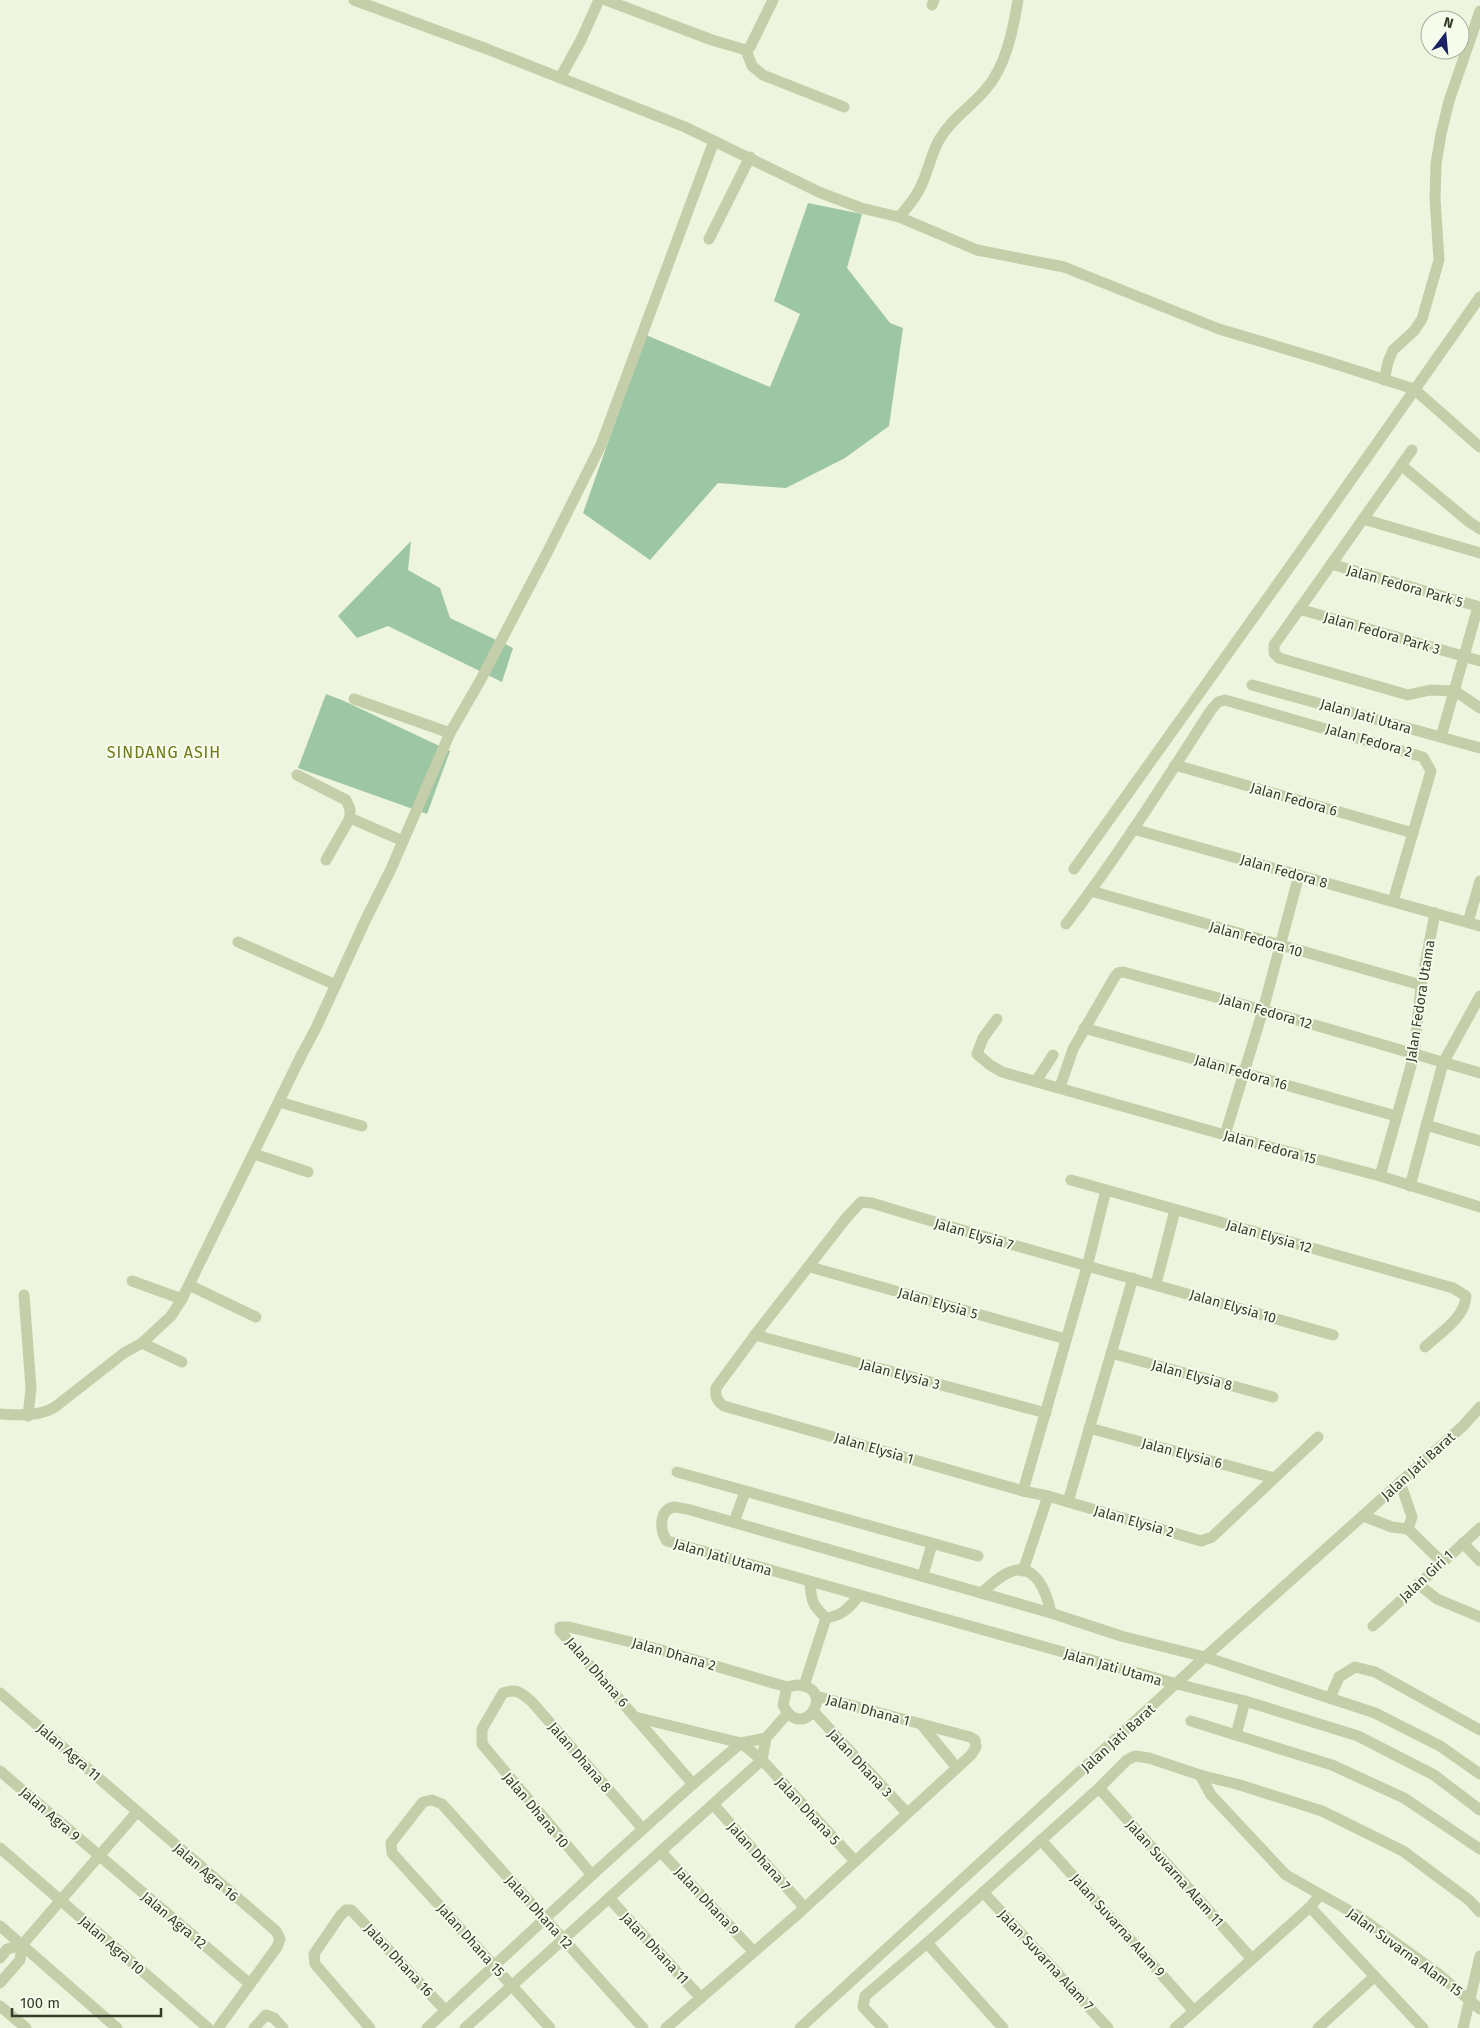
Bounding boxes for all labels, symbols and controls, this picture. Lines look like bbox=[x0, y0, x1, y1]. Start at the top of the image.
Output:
north arrow bbox=[1420, 10, 1470, 60]
text: N bbox=[1442, 14, 1455, 32]
street label: Jalan Fedora Park 5 bbox=[1345, 562, 1465, 611]
street label: Jalan Fedora Park 3 bbox=[1322, 609, 1442, 658]
street label: Jalan Jati Utara bbox=[1318, 695, 1414, 738]
street label: Jalan Fedora 2 bbox=[1324, 720, 1414, 761]
district label: SINDANG ASIH bbox=[107, 743, 221, 762]
street label: Jalan Fedora 6 bbox=[1248, 779, 1339, 820]
street label: Jalan Fedora 8 bbox=[1238, 851, 1330, 892]
street label: Jalan Fedora 10 bbox=[1207, 918, 1305, 961]
street label: Jalan Fedora Utama bbox=[1402, 939, 1439, 1063]
street label: Jalan Fedora 12 bbox=[1218, 990, 1314, 1033]
street label: Jalan Fedora 16 bbox=[1193, 1051, 1289, 1094]
street label: Jalan Fedora 15 bbox=[1222, 1127, 1318, 1168]
street label: Jalan Elysia 7 bbox=[932, 1215, 1015, 1254]
street label: Jalan Elysia 12 bbox=[1224, 1216, 1314, 1257]
street label: Jalan Elysia 5 bbox=[896, 1284, 980, 1323]
street label: Jalan Elysia 10 bbox=[1188, 1286, 1278, 1327]
street label: Jalan Elysia 3 bbox=[858, 1356, 942, 1393]
street label: Jalan Elysia 8 bbox=[1150, 1357, 1234, 1395]
street label: Jalan Jati Barat bbox=[1378, 1428, 1460, 1504]
street label: Jalan Elysia 1 bbox=[832, 1429, 915, 1468]
street label: Jalan Elysia 6 bbox=[1140, 1435, 1224, 1472]
street label: Jalan Elysia 2 bbox=[1092, 1502, 1176, 1541]
street label: Jalan Jati Utama bbox=[672, 1535, 774, 1580]
street label: Jalan Giri 1 bbox=[1396, 1547, 1457, 1606]
street label: Jalan Dhana 6 bbox=[562, 1634, 632, 1711]
street label: Jalan Dhana 2 bbox=[630, 1634, 718, 1675]
street label: Jalan Jati Utama bbox=[1062, 1645, 1164, 1690]
street label: Jalan Dhana 1 bbox=[824, 1691, 911, 1730]
street label: Jalan Jati Barat bbox=[1078, 1700, 1160, 1776]
street label: Jalan Dhana 8 bbox=[545, 1719, 615, 1796]
street label: Jalan Agra 11 bbox=[33, 1720, 104, 1785]
street label: Jalan Dhana 3 bbox=[824, 1726, 895, 1801]
street label: Jalan Dhana 10 bbox=[499, 1769, 572, 1852]
street label: Jalan Dhana 5 bbox=[772, 1774, 843, 1849]
street label: Jalan Agra 9 bbox=[16, 1784, 83, 1845]
street label: Jalan Suvarna Alam 11 bbox=[1122, 1817, 1227, 1930]
street label: Jalan Dhana 7 bbox=[724, 1819, 794, 1894]
street label: Jalan Agra 16 bbox=[170, 1840, 242, 1905]
street label: Jalan Dhana 9 bbox=[671, 1864, 743, 1939]
street label: Jalan Suvarna Alam 9 bbox=[1067, 1870, 1168, 1980]
street label: Jalan Dhana 12 bbox=[501, 1872, 576, 1953]
street label: Jalan Agra 12 bbox=[138, 1888, 210, 1953]
street label: Jalan Dhana 15 bbox=[433, 1900, 508, 1980]
street label: Jalan Suvarna Alam 15 bbox=[1344, 1905, 1466, 2000]
street label: Jalan Suvarna Alam 7 bbox=[994, 1906, 1097, 2014]
street label: Jalan Dhana 11 bbox=[617, 1909, 692, 1988]
street label: Jalan Agra 10 bbox=[76, 1912, 148, 1978]
street label: Jalan Dhana 16 bbox=[361, 1920, 437, 2000]
scale bar bbox=[12, 1986, 161, 2018]
text: 100 m bbox=[20, 1994, 60, 2012]

